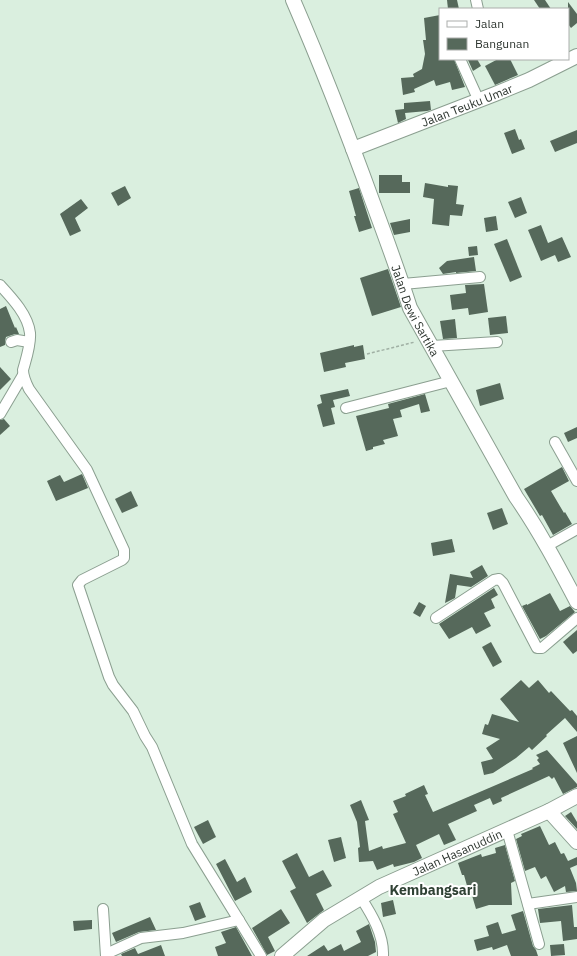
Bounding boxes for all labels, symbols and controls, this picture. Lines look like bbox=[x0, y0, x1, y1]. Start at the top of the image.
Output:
legend bbox=[439, 8, 569, 60]
text: Jalan bbox=[475, 16, 504, 31]
text: Bangunan bbox=[475, 36, 529, 51]
street label: Jalan Teuku Umar bbox=[419, 80, 515, 129]
street label: Jalan Dewi Sartika bbox=[389, 263, 443, 359]
street label: Jalan Hasanuddin bbox=[410, 826, 504, 879]
district label: Kembangsari bbox=[389, 881, 477, 899]

